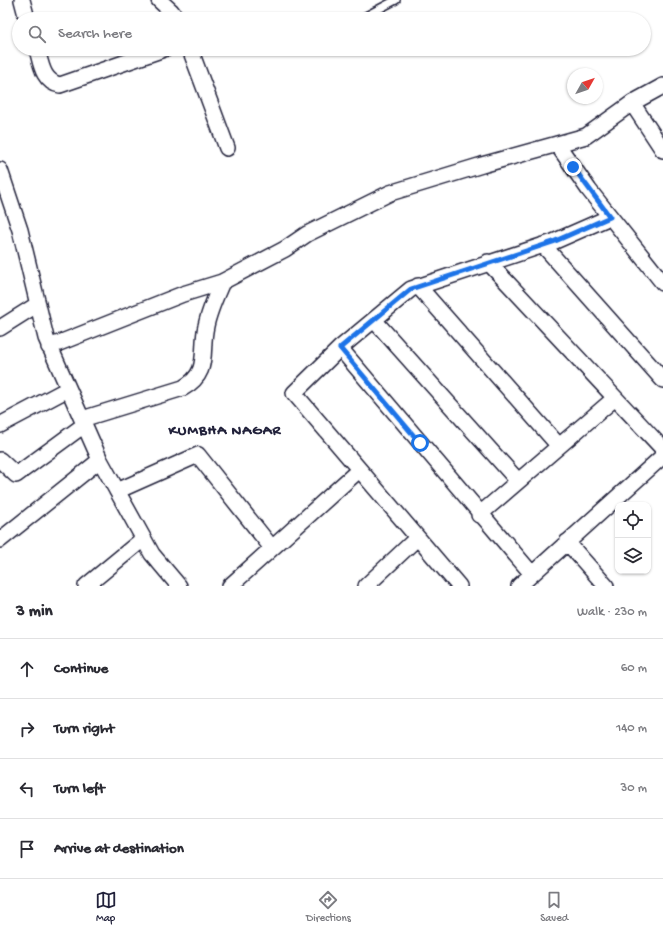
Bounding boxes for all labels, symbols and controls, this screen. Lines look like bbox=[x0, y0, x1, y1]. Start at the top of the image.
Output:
search box bbox=[12, 12, 651, 56]
icon: search bbox=[26, 23, 48, 45]
text: Search here bbox=[58, 25, 132, 43]
north arrow bbox=[567, 68, 603, 104]
route end bbox=[564, 158, 582, 176]
district label: KUMBHA NAGAR bbox=[168, 422, 282, 440]
route start bbox=[411, 434, 429, 452]
map controls bbox=[615, 502, 651, 574]
button: locate bbox=[615, 502, 651, 538]
button: layers bbox=[615, 538, 651, 574]
text: 3 min bbox=[16, 602, 53, 622]
text: Walk · 230 m bbox=[577, 605, 647, 620]
icon: ahead bbox=[16, 658, 38, 680]
text: Continue bbox=[54, 660, 108, 678]
text: 60 m bbox=[621, 661, 647, 676]
icon: right bbox=[16, 718, 38, 740]
text: Turn right bbox=[54, 720, 114, 738]
text: 140 m bbox=[616, 721, 647, 736]
icon: left bbox=[16, 778, 38, 800]
text: Turn left bbox=[54, 780, 105, 798]
text: 30 m bbox=[621, 781, 647, 796]
icon: arrive bbox=[16, 838, 38, 860]
text: Arrive at destination bbox=[54, 840, 184, 858]
tab: Map bbox=[95, 889, 117, 925]
tab: Directions bbox=[306, 889, 351, 925]
tab: Saved bbox=[540, 889, 568, 925]

